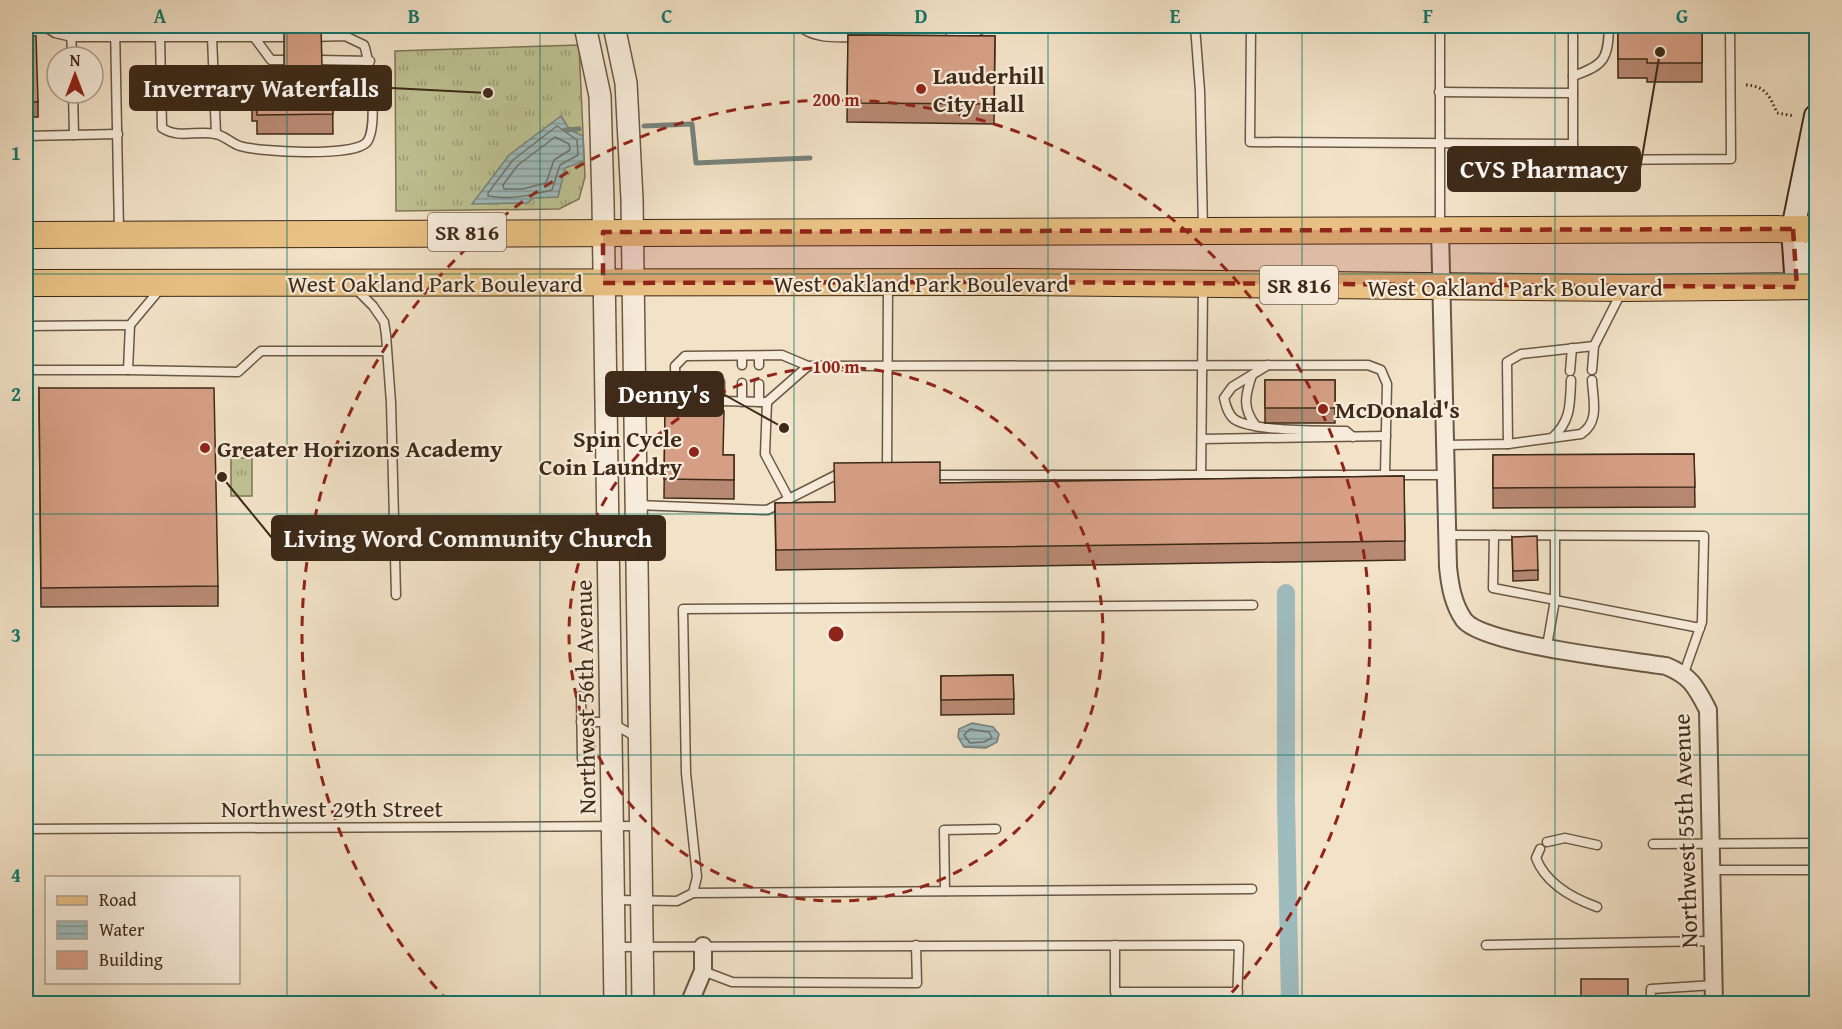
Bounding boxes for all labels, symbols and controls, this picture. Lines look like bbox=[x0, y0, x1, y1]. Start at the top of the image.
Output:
text: A bbox=[154, 1, 167, 30]
text: B bbox=[408, 1, 420, 30]
text: C bbox=[661, 1, 673, 30]
text: D bbox=[914, 1, 928, 30]
text: E bbox=[1170, 1, 1181, 30]
text: F bbox=[1423, 1, 1433, 30]
text: G bbox=[1676, 1, 1688, 30]
north arrow bbox=[45, 45, 105, 105]
text: N bbox=[70, 48, 81, 72]
place label: Lauderhill City Hall bbox=[933, 58, 1045, 121]
callout: Inverrary Waterfalls bbox=[130, 66, 391, 110]
text: Inverrary Waterfalls bbox=[143, 68, 379, 107]
marker: Lauderhill City Hall bbox=[914, 82, 928, 96]
text: 200 m bbox=[812, 86, 860, 113]
text: 1 bbox=[11, 138, 21, 167]
callout: CVS Pharmacy bbox=[1448, 147, 1640, 191]
text: CVS Pharmacy bbox=[1460, 149, 1629, 188]
road number: SR 816 bbox=[428, 213, 506, 251]
street label: West Oakland Park Boulevard bbox=[287, 266, 583, 301]
street label: West Oakland Park Boulevard bbox=[773, 266, 1069, 301]
road number: SR 816 bbox=[1260, 266, 1338, 304]
street label: West Oakland Park Boulevard bbox=[1367, 270, 1663, 305]
text: 100 m bbox=[812, 353, 860, 380]
callout: Denny's bbox=[606, 372, 723, 416]
text: Denny's bbox=[618, 374, 710, 413]
text: 2 bbox=[11, 379, 21, 408]
place label: McDonald's bbox=[1335, 392, 1460, 427]
marker: McDonald's bbox=[1316, 402, 1330, 416]
place label: Spin Cycle Coin Laundry bbox=[539, 421, 683, 484]
place label: Greater Horizons Academy bbox=[217, 431, 503, 466]
marker: Greater Horizons Academy bbox=[198, 441, 212, 455]
marker: Spin Cycle Coin Laundry bbox=[687, 445, 701, 459]
callout: Living Word Community Church bbox=[272, 516, 665, 560]
text: Living Word Community Church bbox=[284, 518, 653, 557]
street label: Northwest 56th Avenue bbox=[565, 579, 605, 815]
text: 3 bbox=[11, 620, 21, 649]
centre of rings bbox=[826, 624, 846, 644]
street label: Northwest 55th Avenue bbox=[1663, 713, 1707, 949]
street label: Northwest 29th Street bbox=[221, 791, 443, 826]
text: 4 bbox=[11, 860, 21, 889]
legend bbox=[45, 876, 240, 984]
text: Road bbox=[99, 886, 137, 913]
text: Water bbox=[99, 916, 145, 943]
text: Building bbox=[99, 946, 163, 973]

